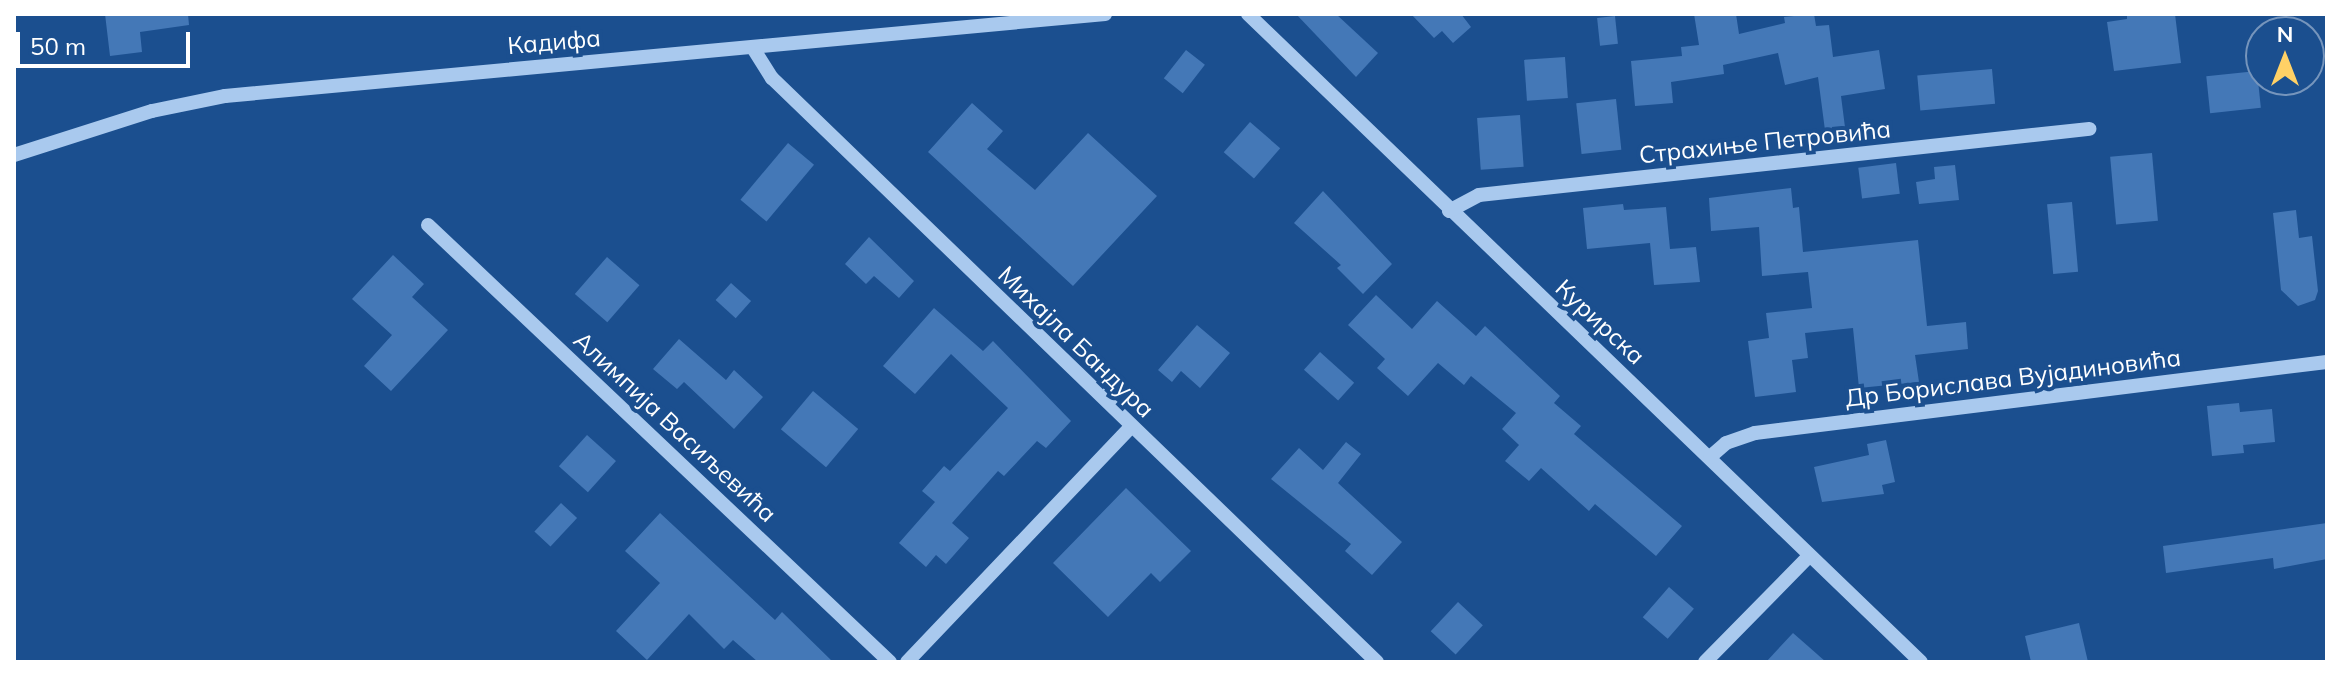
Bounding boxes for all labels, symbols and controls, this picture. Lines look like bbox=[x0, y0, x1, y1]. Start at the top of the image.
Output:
scale bar bbox=[20, 16, 194, 66]
north arrow bbox=[2245, 16, 2325, 96]
text: N bbox=[2277, 20, 2293, 48]
street label: Кадифа bbox=[506, 24, 602, 60]
text: 50 m bbox=[30, 31, 86, 61]
street label: Страхиње Петровића bbox=[1638, 114, 1892, 170]
street label: Михајла Бандура bbox=[992, 260, 1160, 424]
street label: Курирска bbox=[1549, 273, 1651, 371]
street label: Алимпија Васиљевића bbox=[568, 326, 782, 528]
street label: Др Борислава Вујадиновића bbox=[1843, 343, 2183, 413]

